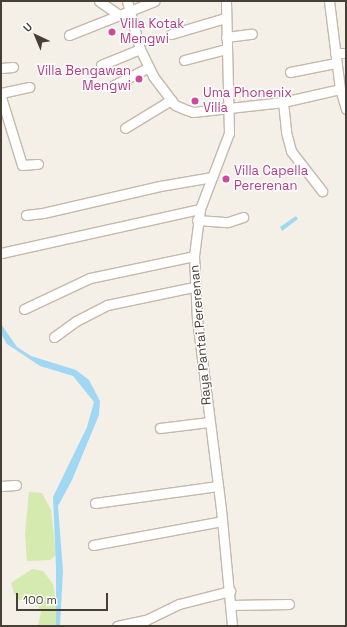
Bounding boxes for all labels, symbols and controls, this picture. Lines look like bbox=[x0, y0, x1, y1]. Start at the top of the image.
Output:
north arrow bbox=[16, 16, 56, 56]
place label: Villa Kotak Mengwi bbox=[120, 17, 184, 48]
text: U bbox=[20, 20, 35, 35]
marker: Villa Kotak Mengwi bbox=[107, 27, 117, 37]
place label: Villa Bengawan Mengwi bbox=[37, 64, 131, 95]
marker: Villa Bengawan Mengwi bbox=[134, 74, 144, 84]
place label: Uma Phonenix Villa bbox=[203, 86, 292, 117]
marker: Uma Phonenix Villa bbox=[190, 96, 200, 106]
place label: Villa Capella Pererenan bbox=[234, 164, 308, 195]
marker: Villa Capella Pererenan bbox=[221, 174, 231, 184]
street label: Raya Pantai Pererenan bbox=[187, 264, 215, 406]
scale bar bbox=[18, 585, 110, 611]
text: 100 m bbox=[23, 592, 57, 608]

